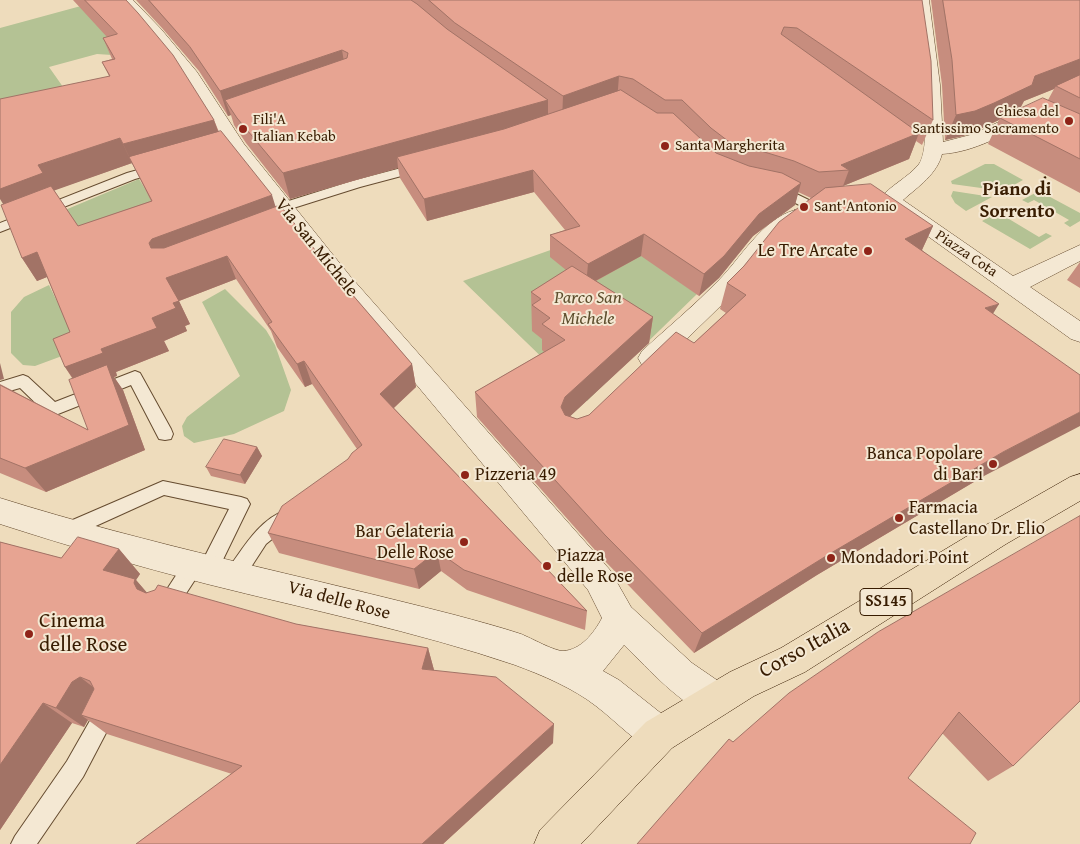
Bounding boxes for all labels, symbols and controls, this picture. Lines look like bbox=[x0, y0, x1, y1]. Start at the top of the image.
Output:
place label: Chiesa del Santissimo Sacramento bbox=[912, 103, 1059, 138]
place label: Fili'A Italian Kebab bbox=[253, 111, 336, 146]
marker: Chiesa del Santissimo Sacramento bbox=[1063, 115, 1075, 127]
marker: Fili'A Italian Kebab bbox=[237, 123, 249, 135]
place label: Santa Margherita bbox=[675, 137, 785, 155]
marker: Santa Margherita bbox=[659, 140, 671, 152]
district label: Piano di Sorrento bbox=[979, 179, 1055, 223]
street label: Via San Michele bbox=[270, 194, 362, 302]
place label: Sant'Antonio bbox=[814, 198, 897, 216]
marker: Sant'Antonio bbox=[798, 201, 810, 213]
street label: Piazza Cota bbox=[932, 227, 1000, 281]
place label: Le Tre Arcate bbox=[758, 240, 858, 262]
marker: Le Tre Arcate bbox=[862, 245, 874, 257]
park label: Parco San Michele bbox=[554, 287, 622, 330]
place label: Banca Popolare di Bari bbox=[867, 443, 983, 486]
marker: Banca Popolare di Bari bbox=[987, 458, 999, 470]
place label: Pizzeria 49 bbox=[475, 464, 556, 486]
marker: Pizzeria 49 bbox=[459, 469, 471, 481]
place label: Farmacia Castellano Dr. Elio bbox=[909, 497, 1045, 540]
marker: Farmacia Castellano Dr. Elio bbox=[893, 512, 905, 524]
place label: Bar Gelateria Delle Rose bbox=[356, 521, 454, 564]
marker: Bar Gelateria Delle Rose bbox=[458, 536, 470, 548]
place label: Piazza delle Rose bbox=[557, 545, 633, 588]
place label: Mondadori Point bbox=[841, 547, 969, 569]
marker: Mondadori Point bbox=[825, 552, 837, 564]
marker: Piazza delle Rose bbox=[541, 560, 553, 572]
street label: Via delle Rose bbox=[285, 577, 393, 625]
road number: SS145 bbox=[860, 588, 912, 616]
place label: Cinema delle Rose bbox=[39, 609, 127, 659]
street label: Corso Italia bbox=[755, 614, 855, 684]
marker: Cinema delle Rose bbox=[23, 628, 35, 640]

